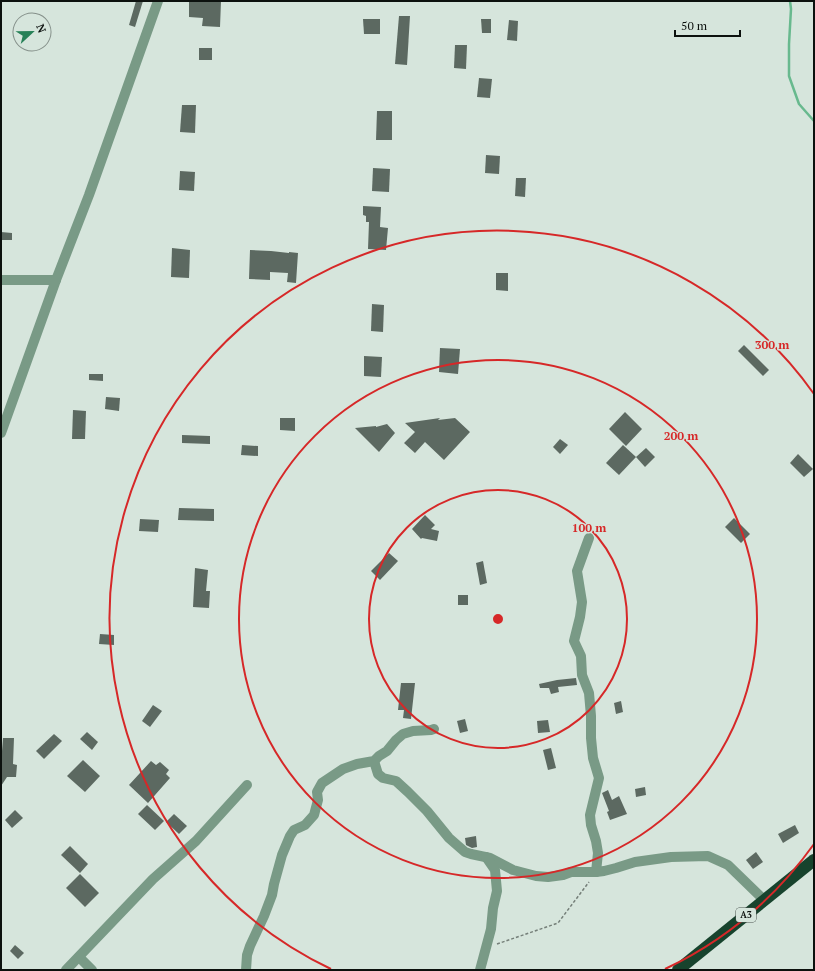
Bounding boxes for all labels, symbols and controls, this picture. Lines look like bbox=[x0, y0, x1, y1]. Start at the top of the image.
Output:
north arrow bbox=[12, 12, 52, 52]
scale bar bbox=[675, 12, 740, 38]
text: 50 m bbox=[681, 18, 708, 33]
text: N bbox=[33, 22, 50, 35]
text: 300 m bbox=[755, 337, 789, 352]
text: 200 m bbox=[664, 428, 698, 443]
text: 100 m bbox=[572, 520, 606, 535]
centre of rings bbox=[491, 612, 505, 626]
road number: A3 bbox=[736, 908, 756, 922]

